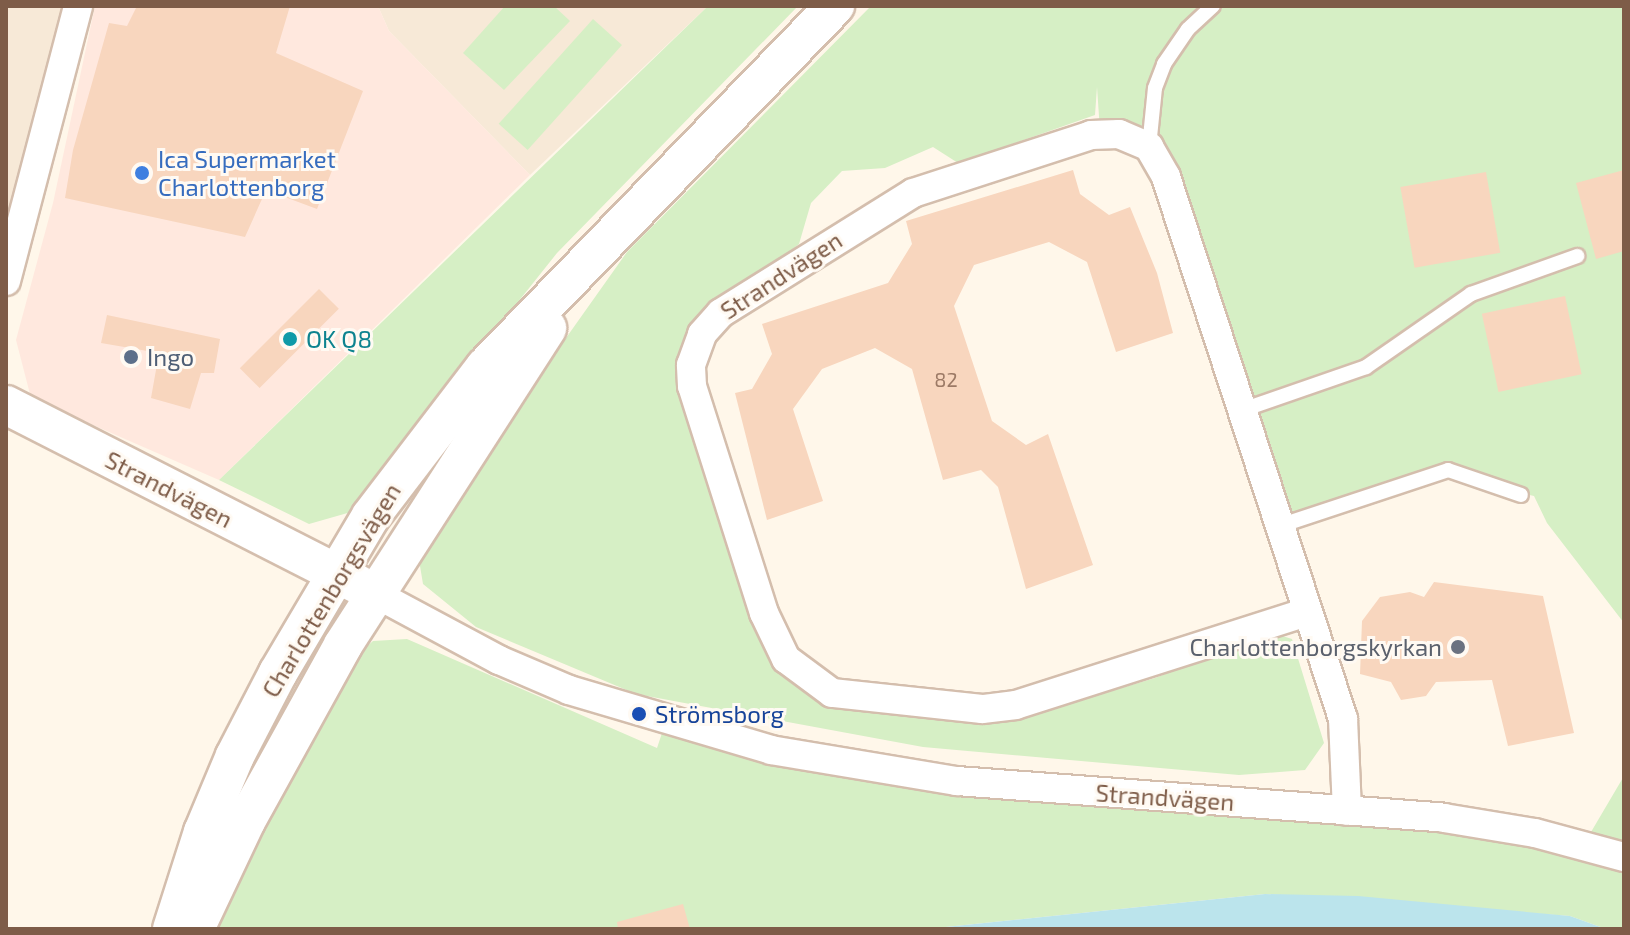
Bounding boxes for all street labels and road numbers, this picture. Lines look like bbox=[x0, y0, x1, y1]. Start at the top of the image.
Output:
street label: Strandvägen bbox=[715, 225, 847, 325]
street label: Strandvägen bbox=[101, 445, 237, 533]
street label: Charlottenborgsvägen bbox=[256, 478, 406, 702]
street label: Strandvägen bbox=[1095, 778, 1235, 816]

